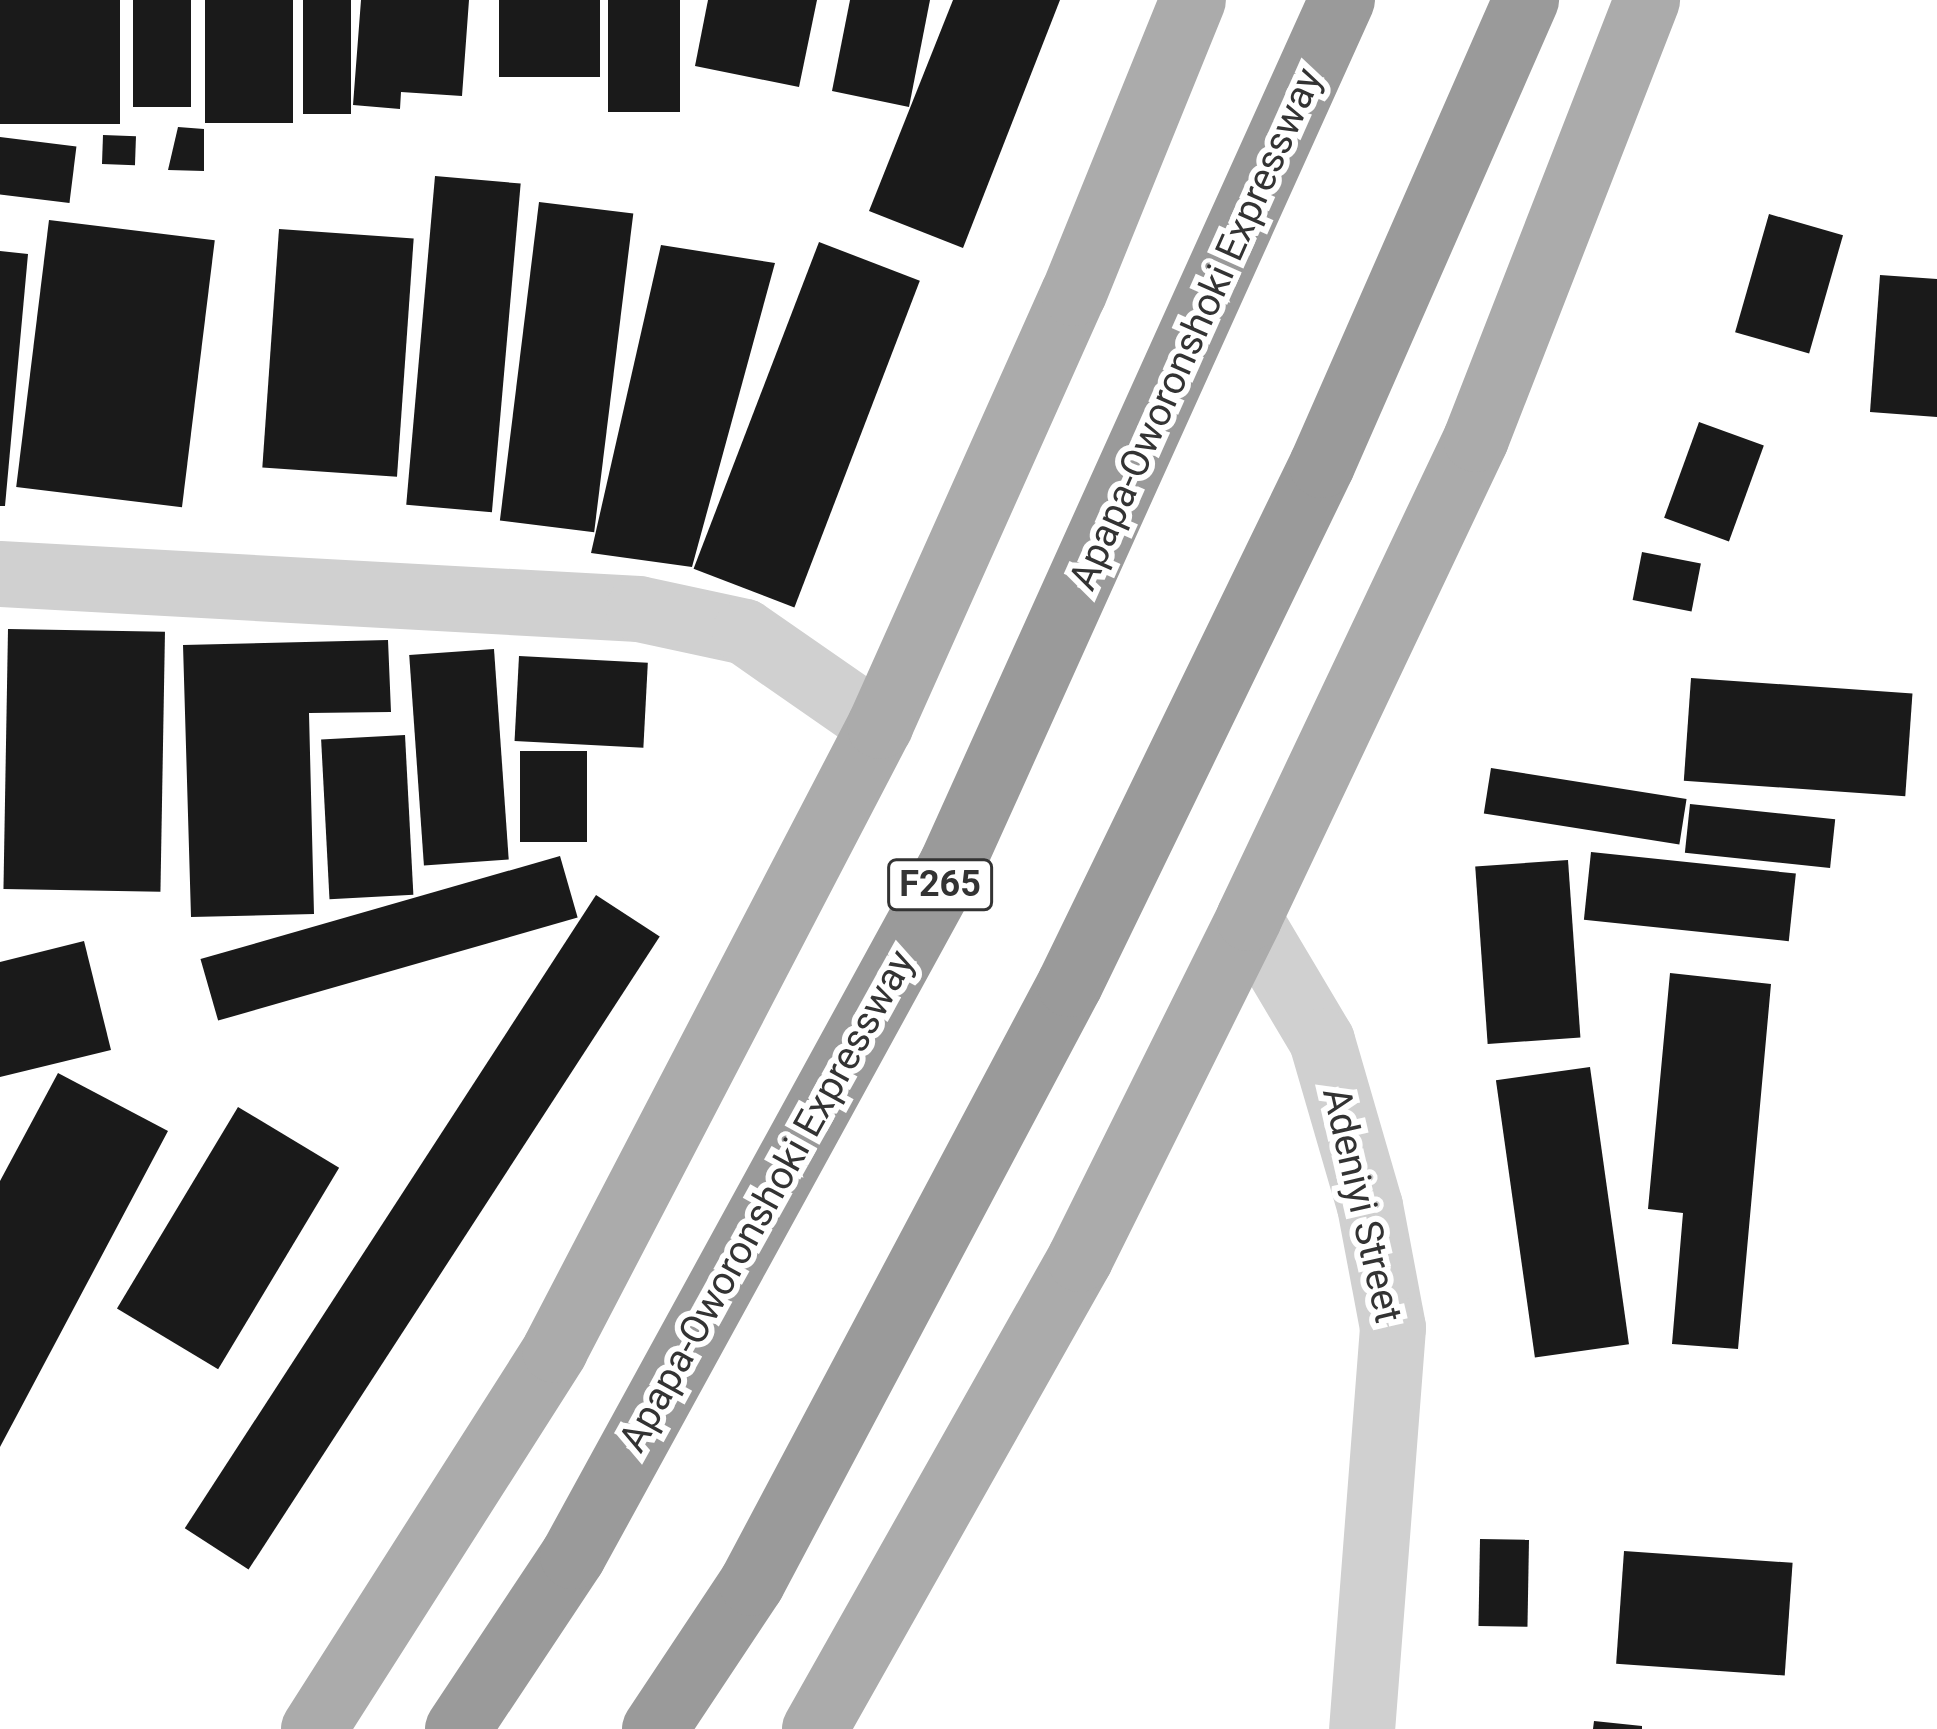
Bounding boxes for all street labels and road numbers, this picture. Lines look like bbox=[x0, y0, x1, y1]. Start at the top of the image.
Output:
street label: Apapa-Oworonshoki Expressway bbox=[1059, 61, 1333, 597]
road number: F265 bbox=[886, 855, 994, 915]
street label: Apapa-Oworonshoki Expressway bbox=[609, 942, 925, 1460]
street label: Adeniyi Street bbox=[1312, 1083, 1412, 1327]

